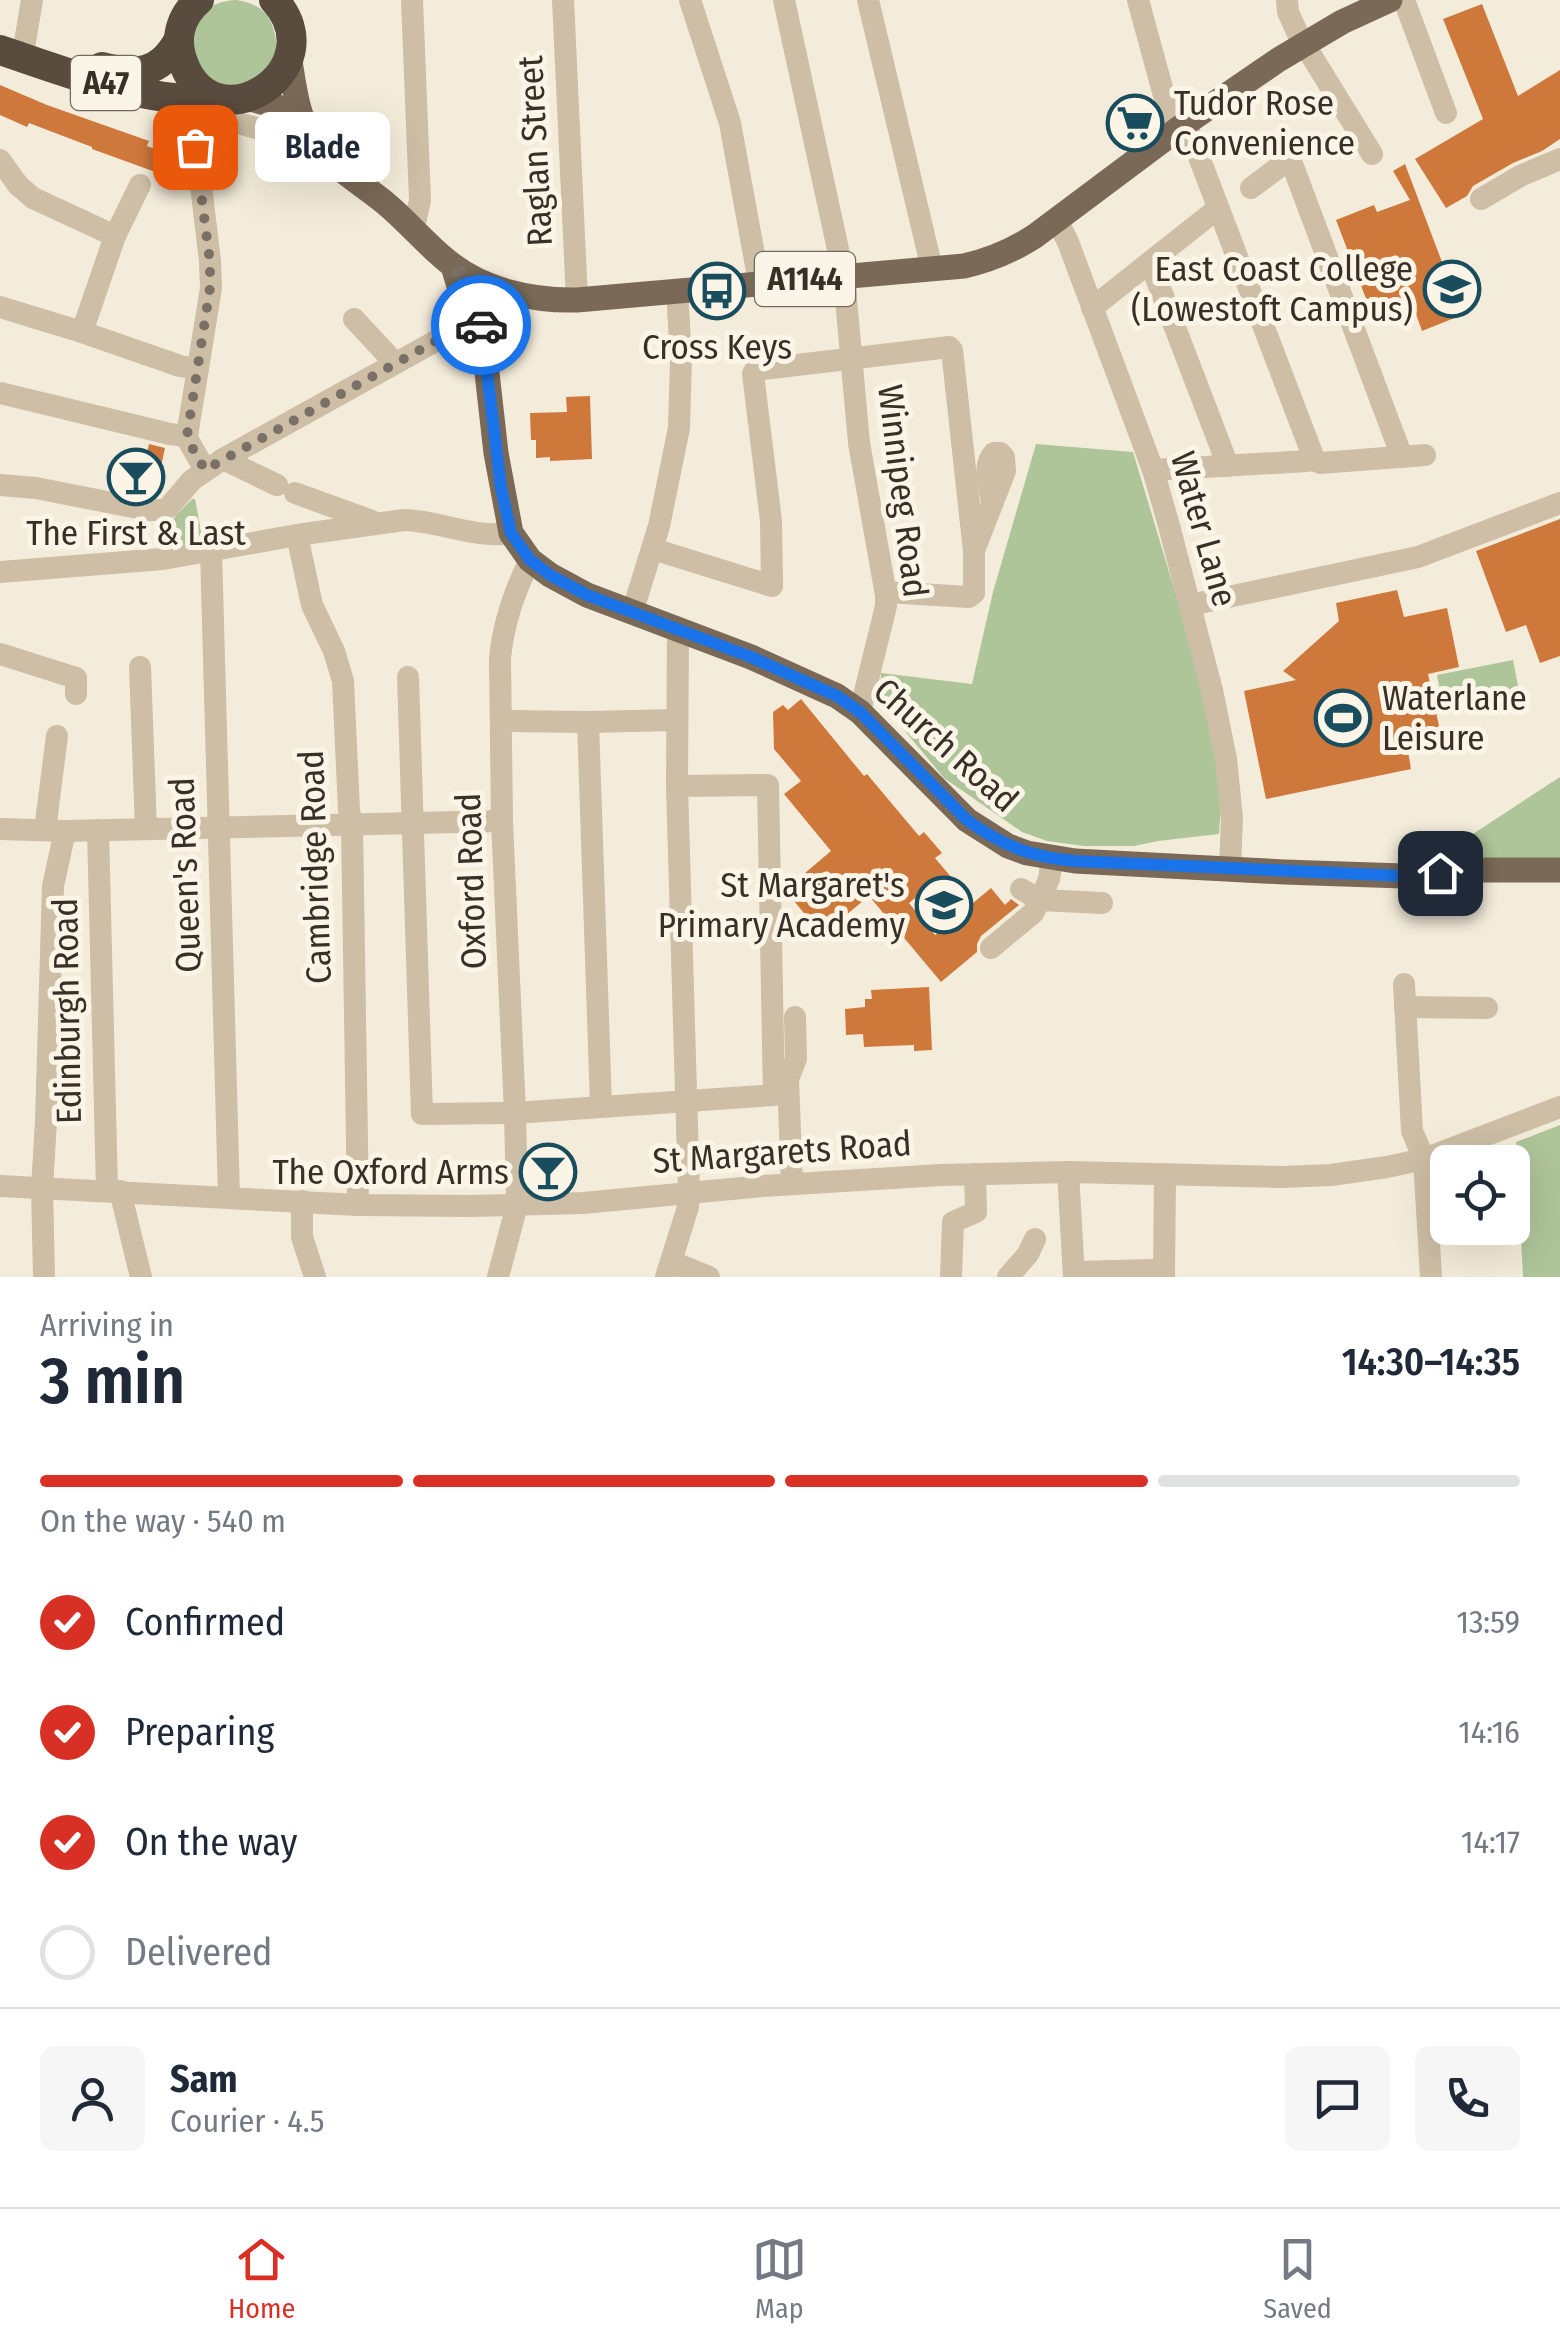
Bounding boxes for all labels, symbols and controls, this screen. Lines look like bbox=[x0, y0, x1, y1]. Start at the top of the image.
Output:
street label: Raglan Street bbox=[509, 54, 561, 247]
road number: A47 bbox=[71, 56, 141, 110]
place label: Tudor Rose Convenience bbox=[1174, 82, 1355, 164]
supermarket icon: Tudor Rose Convenience bbox=[1105, 93, 1165, 153]
pin bbox=[153, 105, 238, 190]
callout: Blade bbox=[255, 112, 390, 182]
icon: bag bbox=[168, 120, 223, 175]
text: Blade bbox=[285, 128, 360, 166]
place label: East Coast College (Lowestoft Campus) bbox=[1131, 248, 1413, 330]
road number: A1144 bbox=[755, 252, 855, 306]
school or university icon: East Coast College (Lowestoft Campus) bbox=[1422, 259, 1482, 319]
bus stop icon: Cross Keys bbox=[687, 261, 747, 321]
courier bbox=[431, 275, 531, 375]
icon: car bbox=[454, 298, 509, 353]
place label: Cross Keys bbox=[642, 326, 792, 368]
street label: Winnipeg Road bbox=[869, 382, 937, 600]
bar icon: The First & Last bbox=[106, 447, 166, 507]
street label: Water Lane bbox=[1162, 447, 1246, 611]
place label: The First & Last bbox=[26, 512, 246, 554]
street label: Church Road bbox=[865, 669, 1027, 821]
place label: Waterlane Leisure bbox=[1382, 677, 1527, 759]
sports icon: Waterlane Leisure bbox=[1313, 688, 1373, 748]
street label: Cambridge Road bbox=[290, 749, 340, 985]
street label: Queen's Road bbox=[161, 777, 209, 973]
street label: Oxford Road bbox=[447, 792, 495, 970]
pin bbox=[1398, 831, 1483, 916]
icon: home bbox=[1413, 846, 1468, 901]
place label: St Margaret's Primary Academy bbox=[658, 864, 905, 946]
school or university icon: St Margaret's Primary Academy bbox=[914, 875, 974, 935]
street label: Edinburgh Road bbox=[44, 898, 90, 1124]
street label: St Margarets Road bbox=[651, 1122, 913, 1182]
bar icon: The Oxford Arms bbox=[518, 1142, 578, 1202]
map controls bbox=[1430, 1145, 1530, 1245]
button: locate bbox=[1430, 1145, 1530, 1245]
place label: The Oxford Arms bbox=[272, 1151, 509, 1193]
text: Arriving in bbox=[40, 1306, 174, 1344]
text: 14:30–14:35 bbox=[1342, 1339, 1520, 1385]
text: 3 min bbox=[40, 1342, 185, 1420]
text: On the way · 540 m bbox=[40, 1502, 286, 1540]
icon: check bbox=[40, 1595, 95, 1650]
text: Confirmed bbox=[125, 1599, 285, 1645]
text: 13:59 bbox=[1456, 1603, 1520, 1641]
icon: check bbox=[40, 1705, 95, 1760]
text: Preparing bbox=[125, 1709, 274, 1755]
text: 14:16 bbox=[1458, 1713, 1520, 1751]
icon: check bbox=[40, 1815, 95, 1870]
text: On the way bbox=[125, 1819, 297, 1865]
text: 14:17 bbox=[1461, 1823, 1520, 1861]
text: Delivered bbox=[125, 1929, 272, 1975]
button: person bbox=[40, 2046, 145, 2151]
button: chat bbox=[1285, 2046, 1390, 2151]
button: phone bbox=[1415, 2046, 1520, 2151]
text: Sam bbox=[170, 2056, 238, 2102]
text: Courier · 4.5 bbox=[170, 2102, 325, 2140]
tab: Home bbox=[228, 2232, 295, 2325]
tab: Map bbox=[752, 2232, 807, 2325]
tab: Saved bbox=[1263, 2232, 1332, 2325]

